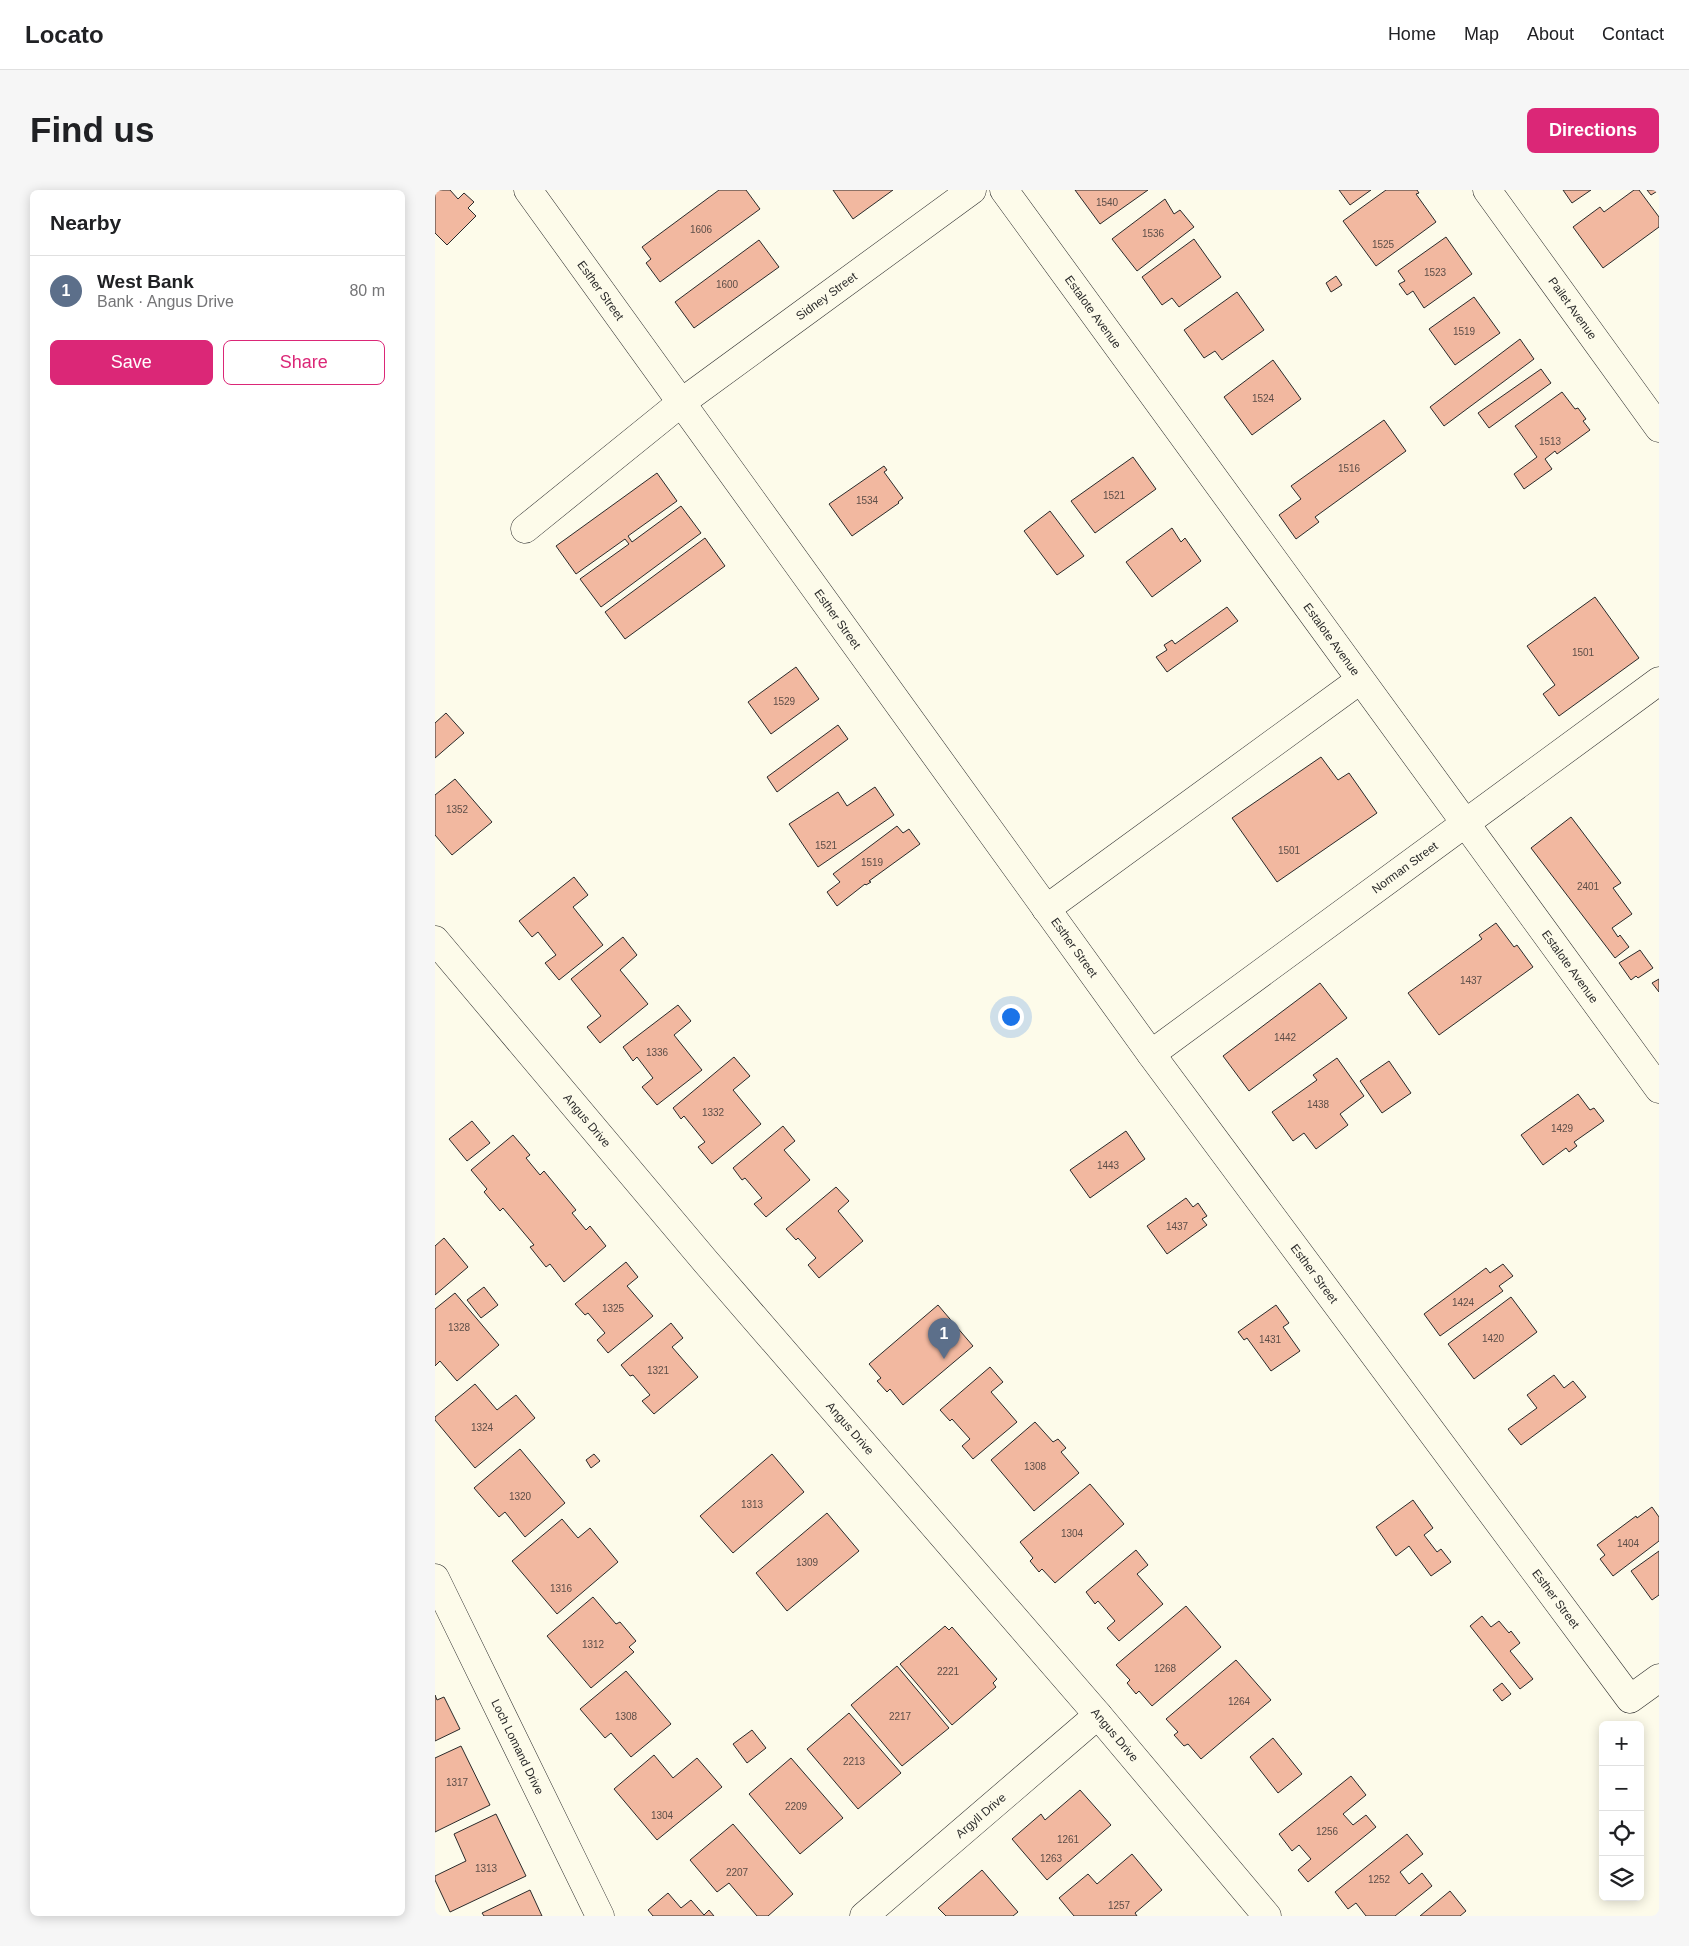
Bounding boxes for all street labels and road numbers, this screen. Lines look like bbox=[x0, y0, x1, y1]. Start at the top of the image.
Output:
street label: Esther Street bbox=[574, 258, 627, 324]
street label: Sidney Street bbox=[793, 269, 860, 323]
street label: Estalote Avenue bbox=[1062, 273, 1124, 351]
street label: Pailet Avenue bbox=[1545, 275, 1600, 342]
street label: Esther Street bbox=[811, 587, 864, 652]
street label: Estalote Avenue bbox=[1300, 600, 1363, 679]
street label: Norman Street bbox=[1369, 838, 1441, 896]
street label: Esther Street bbox=[1048, 915, 1101, 981]
street label: Estalote Avenue bbox=[1539, 928, 1601, 1006]
street label: Angus Drive bbox=[561, 1091, 614, 1150]
street label: Esther Street bbox=[1288, 1241, 1341, 1307]
street label: Angus Drive bbox=[823, 1399, 877, 1458]
street label: Esther Street bbox=[1529, 1567, 1583, 1632]
street label: Loch Lomand Drive bbox=[488, 1697, 547, 1797]
street label: Angus Drive bbox=[1088, 1705, 1141, 1765]
street label: Argyll Drive bbox=[953, 1790, 1009, 1841]

